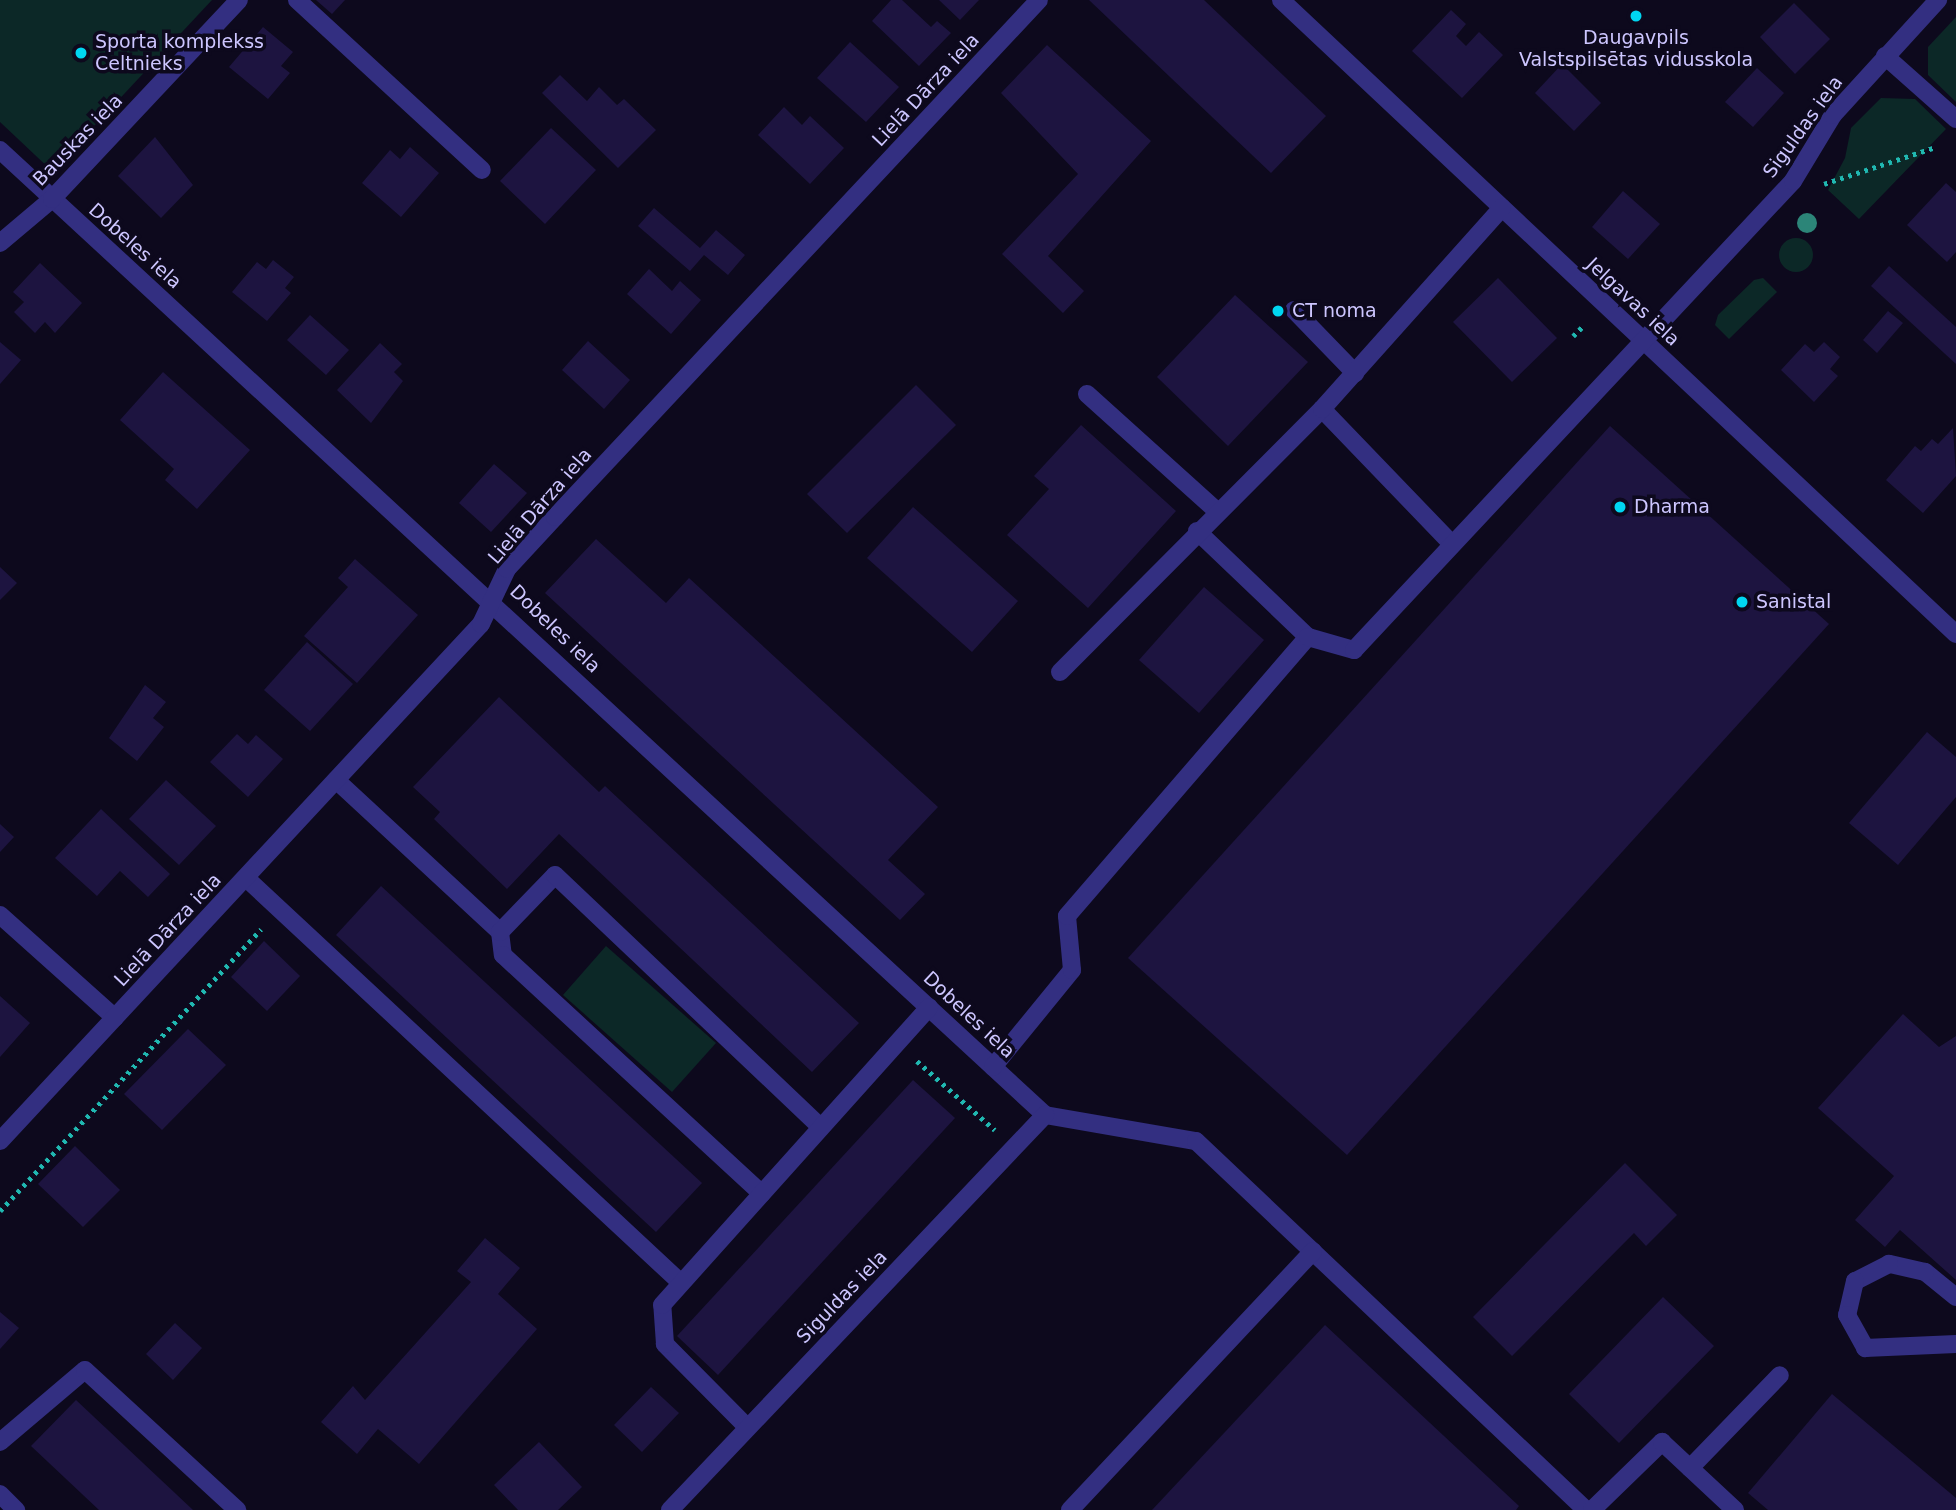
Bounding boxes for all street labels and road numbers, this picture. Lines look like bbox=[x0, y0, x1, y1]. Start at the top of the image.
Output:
street label: Lielā Dārza iela bbox=[868, 29, 984, 151]
street label: Siguldas iela bbox=[1758, 72, 1848, 182]
street label: Bauskas iela bbox=[29, 89, 127, 191]
street label: Dobeles iela bbox=[84, 198, 186, 294]
street label: Jelgavas iela bbox=[1582, 253, 1684, 351]
street label: Lielā Dārza iela bbox=[483, 443, 597, 569]
street label: Dobeles iela bbox=[505, 580, 605, 678]
street label: Lielā Dārza iela bbox=[110, 869, 226, 991]
street label: Dobeles iela bbox=[919, 967, 1019, 1063]
street label: Siguldas iela bbox=[792, 1246, 892, 1348]

